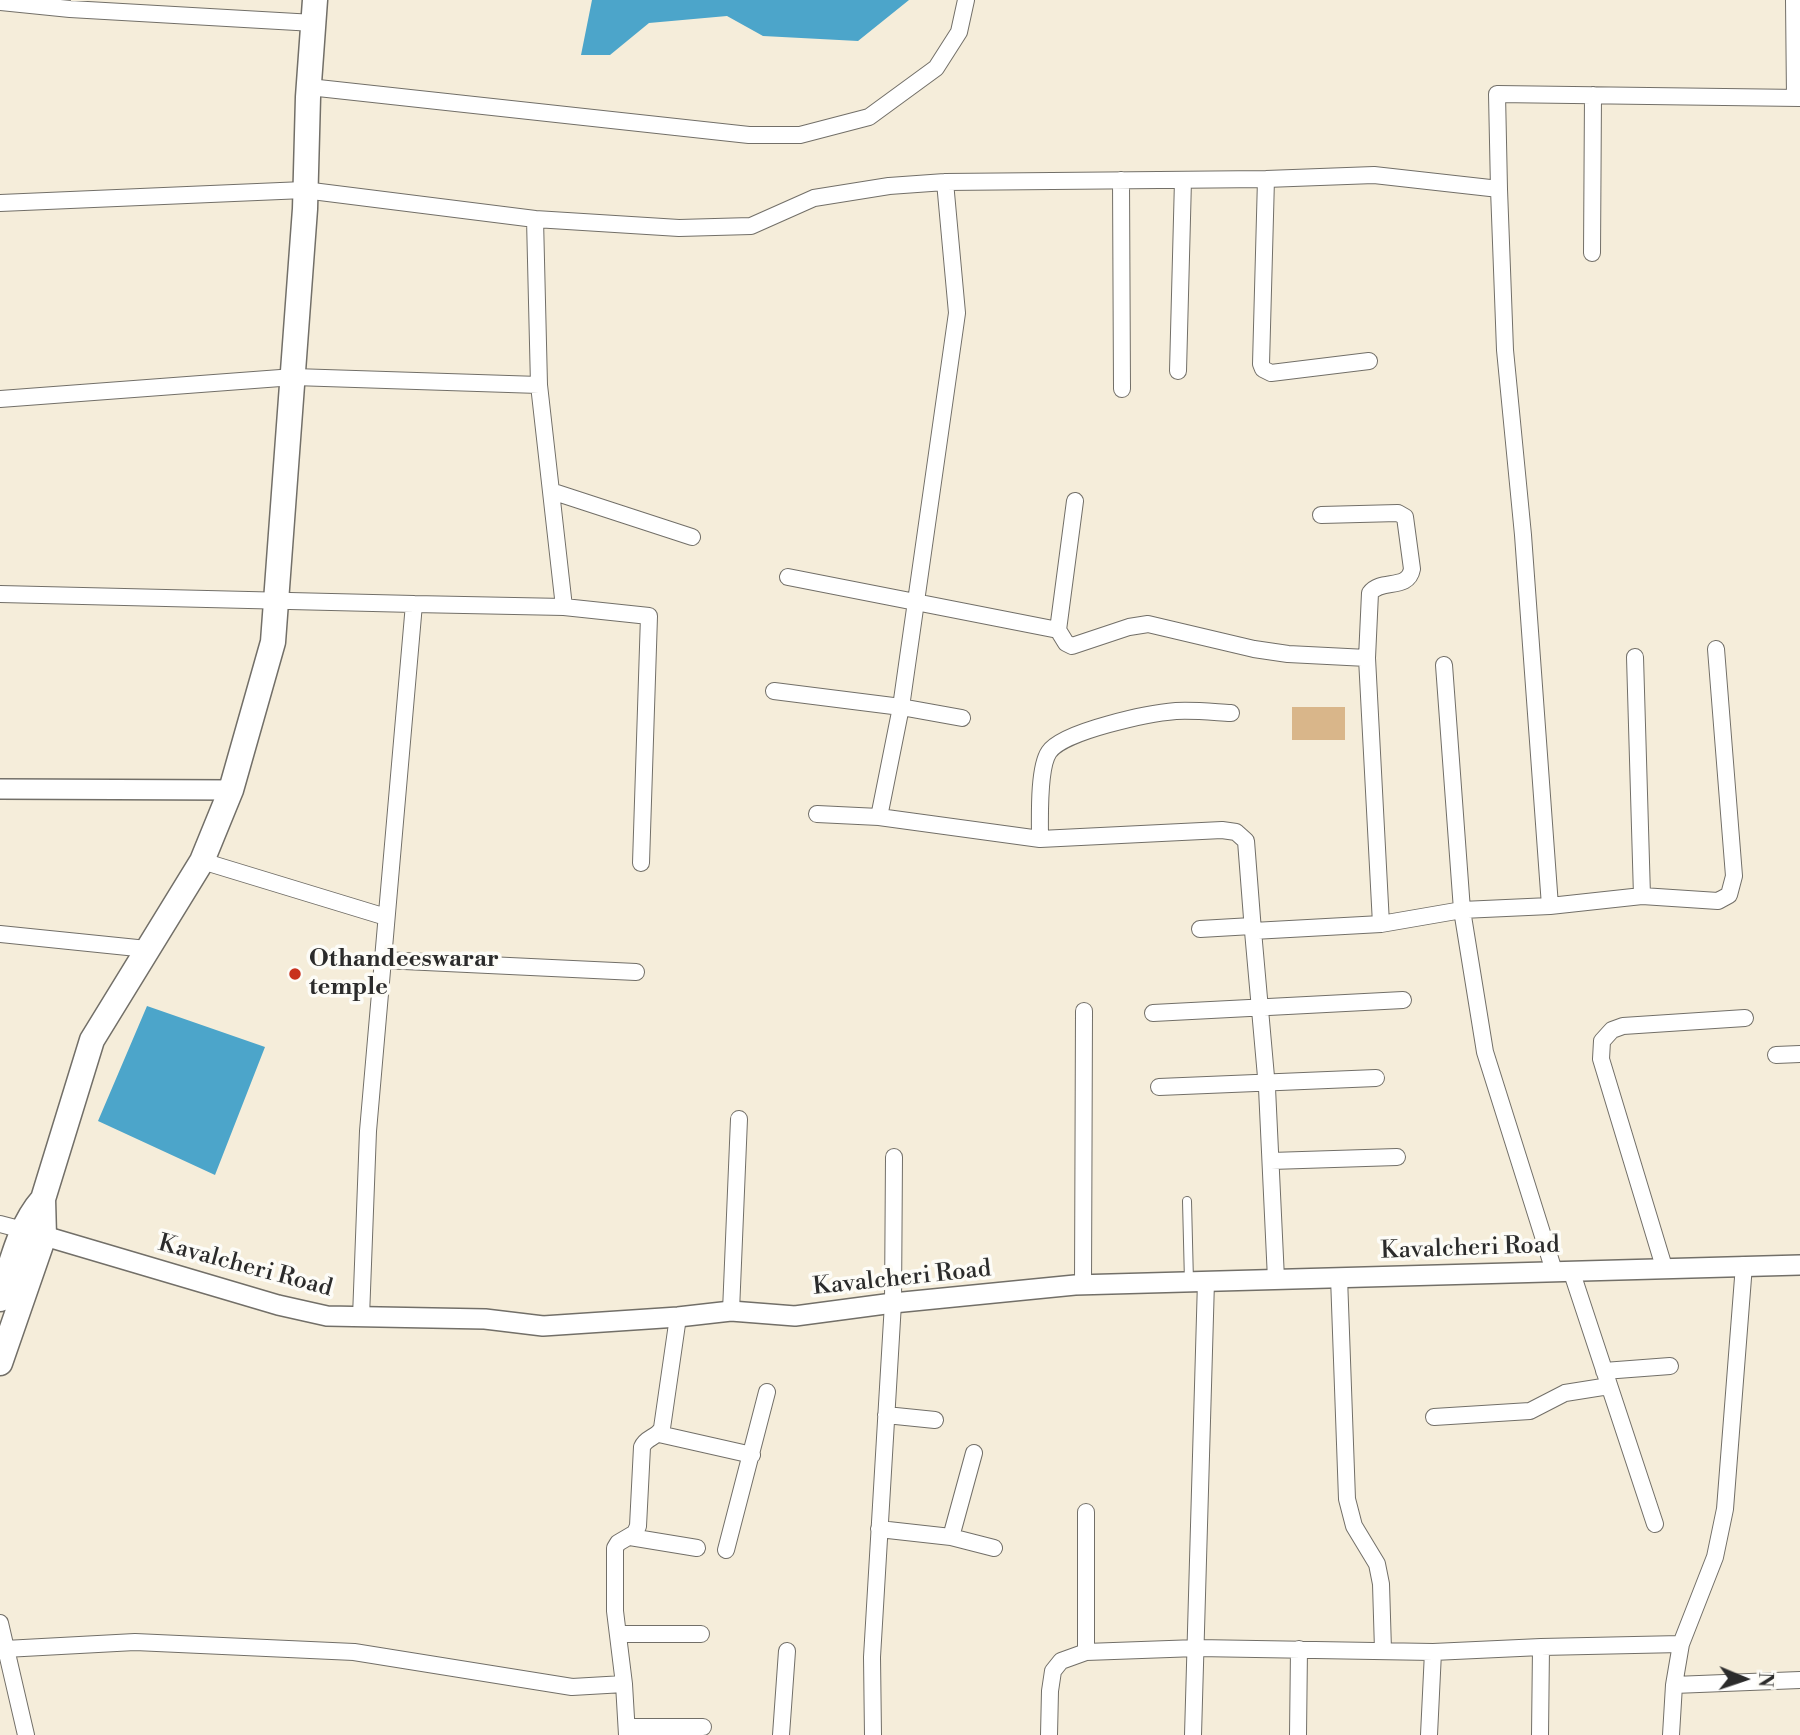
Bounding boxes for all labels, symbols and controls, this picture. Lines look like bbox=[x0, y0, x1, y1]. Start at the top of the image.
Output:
place label: Othandeeswarar temple bbox=[309, 946, 499, 1002]
marker: Othandeeswarar temple bbox=[287, 966, 303, 982]
street label: Kavalcheri Road bbox=[155, 1230, 335, 1304]
street label: Kavalcheri Road bbox=[1380, 1231, 1560, 1267]
street label: Kavalcheri Road bbox=[811, 1255, 993, 1303]
north arrow bbox=[1709, 1644, 1779, 1714]
text: N bbox=[1753, 1672, 1777, 1688]

